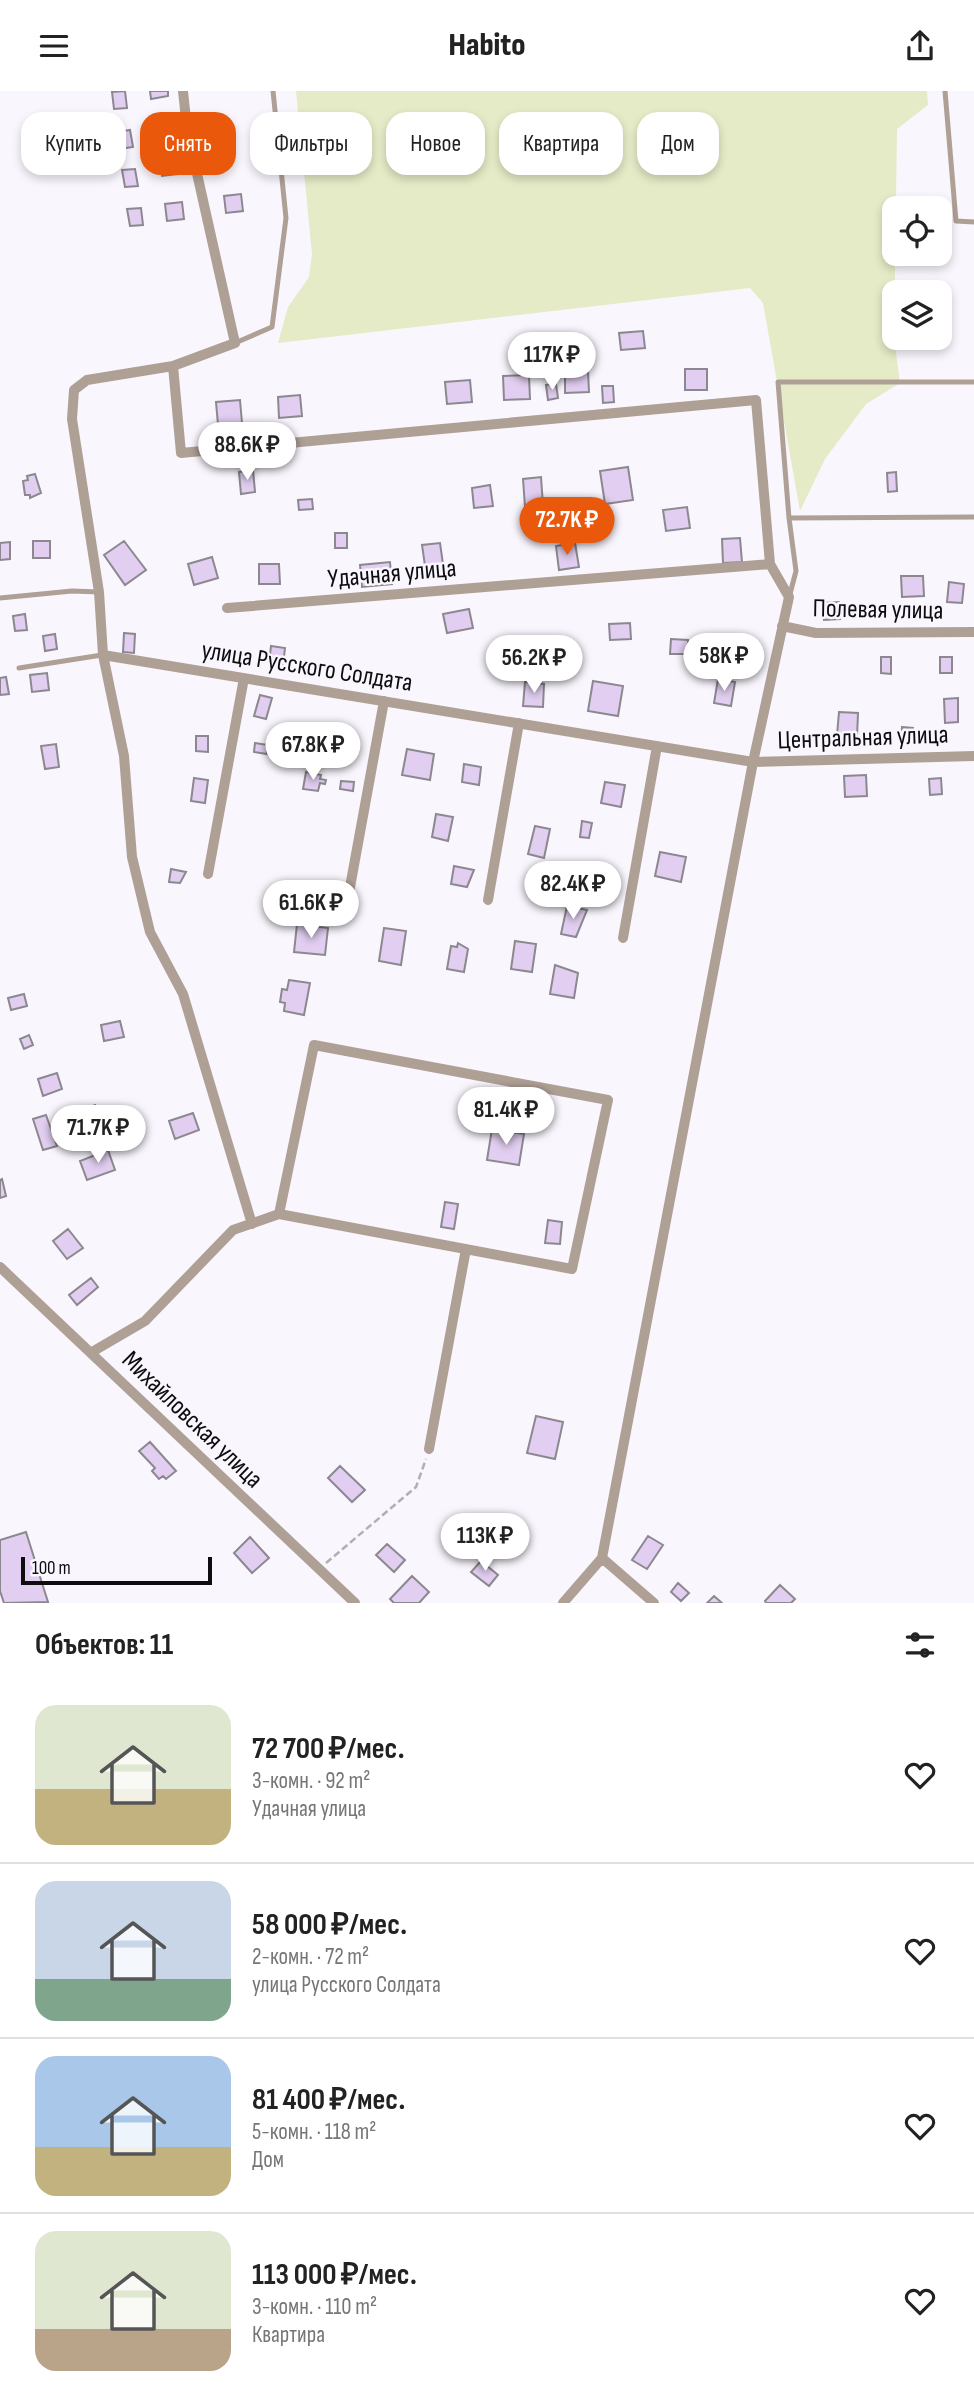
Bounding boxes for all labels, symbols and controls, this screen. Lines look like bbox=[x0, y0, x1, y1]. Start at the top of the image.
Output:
text: Habito bbox=[449, 26, 525, 65]
icon: menu bbox=[35, 27, 73, 65]
icon: share bbox=[901, 27, 939, 65]
chip: Купить bbox=[21, 112, 126, 175]
chip: Снять bbox=[140, 112, 236, 175]
chip: Фильтры bbox=[250, 112, 372, 175]
chip: Новое bbox=[386, 112, 485, 175]
chip: Квартира bbox=[499, 112, 623, 175]
chip: Дом bbox=[637, 112, 719, 175]
map controls bbox=[882, 196, 952, 350]
button: locate bbox=[882, 196, 952, 266]
button: layers bbox=[882, 280, 952, 350]
pin: 117K ₽ bbox=[495, 333, 609, 392]
text: 117K ₽ bbox=[524, 341, 580, 369]
pin: 88.6K ₽ bbox=[182, 423, 312, 482]
text: 88.6K ₽ bbox=[214, 431, 280, 459]
pin: 72.7K ₽ bbox=[502, 497, 632, 557]
text: 72.7K ₽ bbox=[536, 506, 598, 534]
street label: Удачная улица bbox=[326, 553, 458, 595]
street label: Полевая улица bbox=[812, 593, 944, 627]
pin: 58K ₽ bbox=[675, 633, 773, 693]
street label: улица Русского Солдата bbox=[199, 635, 415, 699]
pin: 56.2K ₽ bbox=[469, 635, 599, 695]
text: 58K ₽ bbox=[699, 642, 749, 670]
text: 56.2K ₽ bbox=[502, 644, 566, 672]
street label: Центральная улица bbox=[777, 720, 949, 756]
pin: 67.8K ₽ bbox=[248, 723, 378, 782]
text: 67.8K ₽ bbox=[281, 731, 345, 759]
pin: 82.4K ₽ bbox=[508, 861, 638, 921]
text: 82.4K ₽ bbox=[540, 870, 606, 898]
pin: 61.6K ₽ bbox=[246, 881, 376, 940]
text: 61.6K ₽ bbox=[279, 889, 343, 917]
pin: 81.4K ₽ bbox=[441, 1087, 571, 1147]
text: 81.4K ₽ bbox=[474, 1096, 538, 1124]
pin: 71.7K ₽ bbox=[33, 1105, 163, 1165]
text: 71.7K ₽ bbox=[67, 1114, 129, 1142]
street label: Михайловская улица bbox=[115, 1345, 269, 1495]
pin: 113K ₽ bbox=[428, 1513, 542, 1573]
text: 113K ₽ bbox=[457, 1522, 513, 1550]
scale bar bbox=[21, 1554, 212, 1586]
text: 100 m bbox=[32, 1557, 71, 1580]
icon: filters bbox=[901, 1626, 939, 1664]
text: Объектов: 11 bbox=[35, 1627, 173, 1663]
text: 72 700 ₽/мес. bbox=[252, 1731, 405, 1767]
icon: home bbox=[91, 1733, 175, 1817]
icon: heart bbox=[901, 1756, 939, 1794]
text: 3-комн. · 92 m² bbox=[252, 1767, 370, 1795]
text: Удачная улица bbox=[252, 1795, 366, 1823]
text: 58 000 ₽/мес. bbox=[252, 1907, 407, 1943]
icon: home bbox=[91, 1909, 175, 1993]
icon: heart bbox=[901, 1932, 939, 1970]
text: 2-комн. · 72 m² bbox=[252, 1943, 369, 1971]
text: улица Русского Солдата bbox=[252, 1971, 441, 1999]
text: 81 400 ₽/мес. bbox=[252, 2082, 405, 2118]
icon: home bbox=[91, 2084, 175, 2168]
icon: heart bbox=[901, 2107, 939, 2145]
text: 5-комн. · 118 m² bbox=[252, 2118, 377, 2146]
text: Дом bbox=[252, 2146, 284, 2174]
text: 113 000 ₽/мес. bbox=[252, 2257, 417, 2293]
icon: home bbox=[91, 2259, 175, 2343]
icon: heart bbox=[901, 2282, 939, 2320]
text: 3-комн. · 110 m² bbox=[252, 2293, 377, 2321]
text: Квартира bbox=[252, 2321, 325, 2349]

